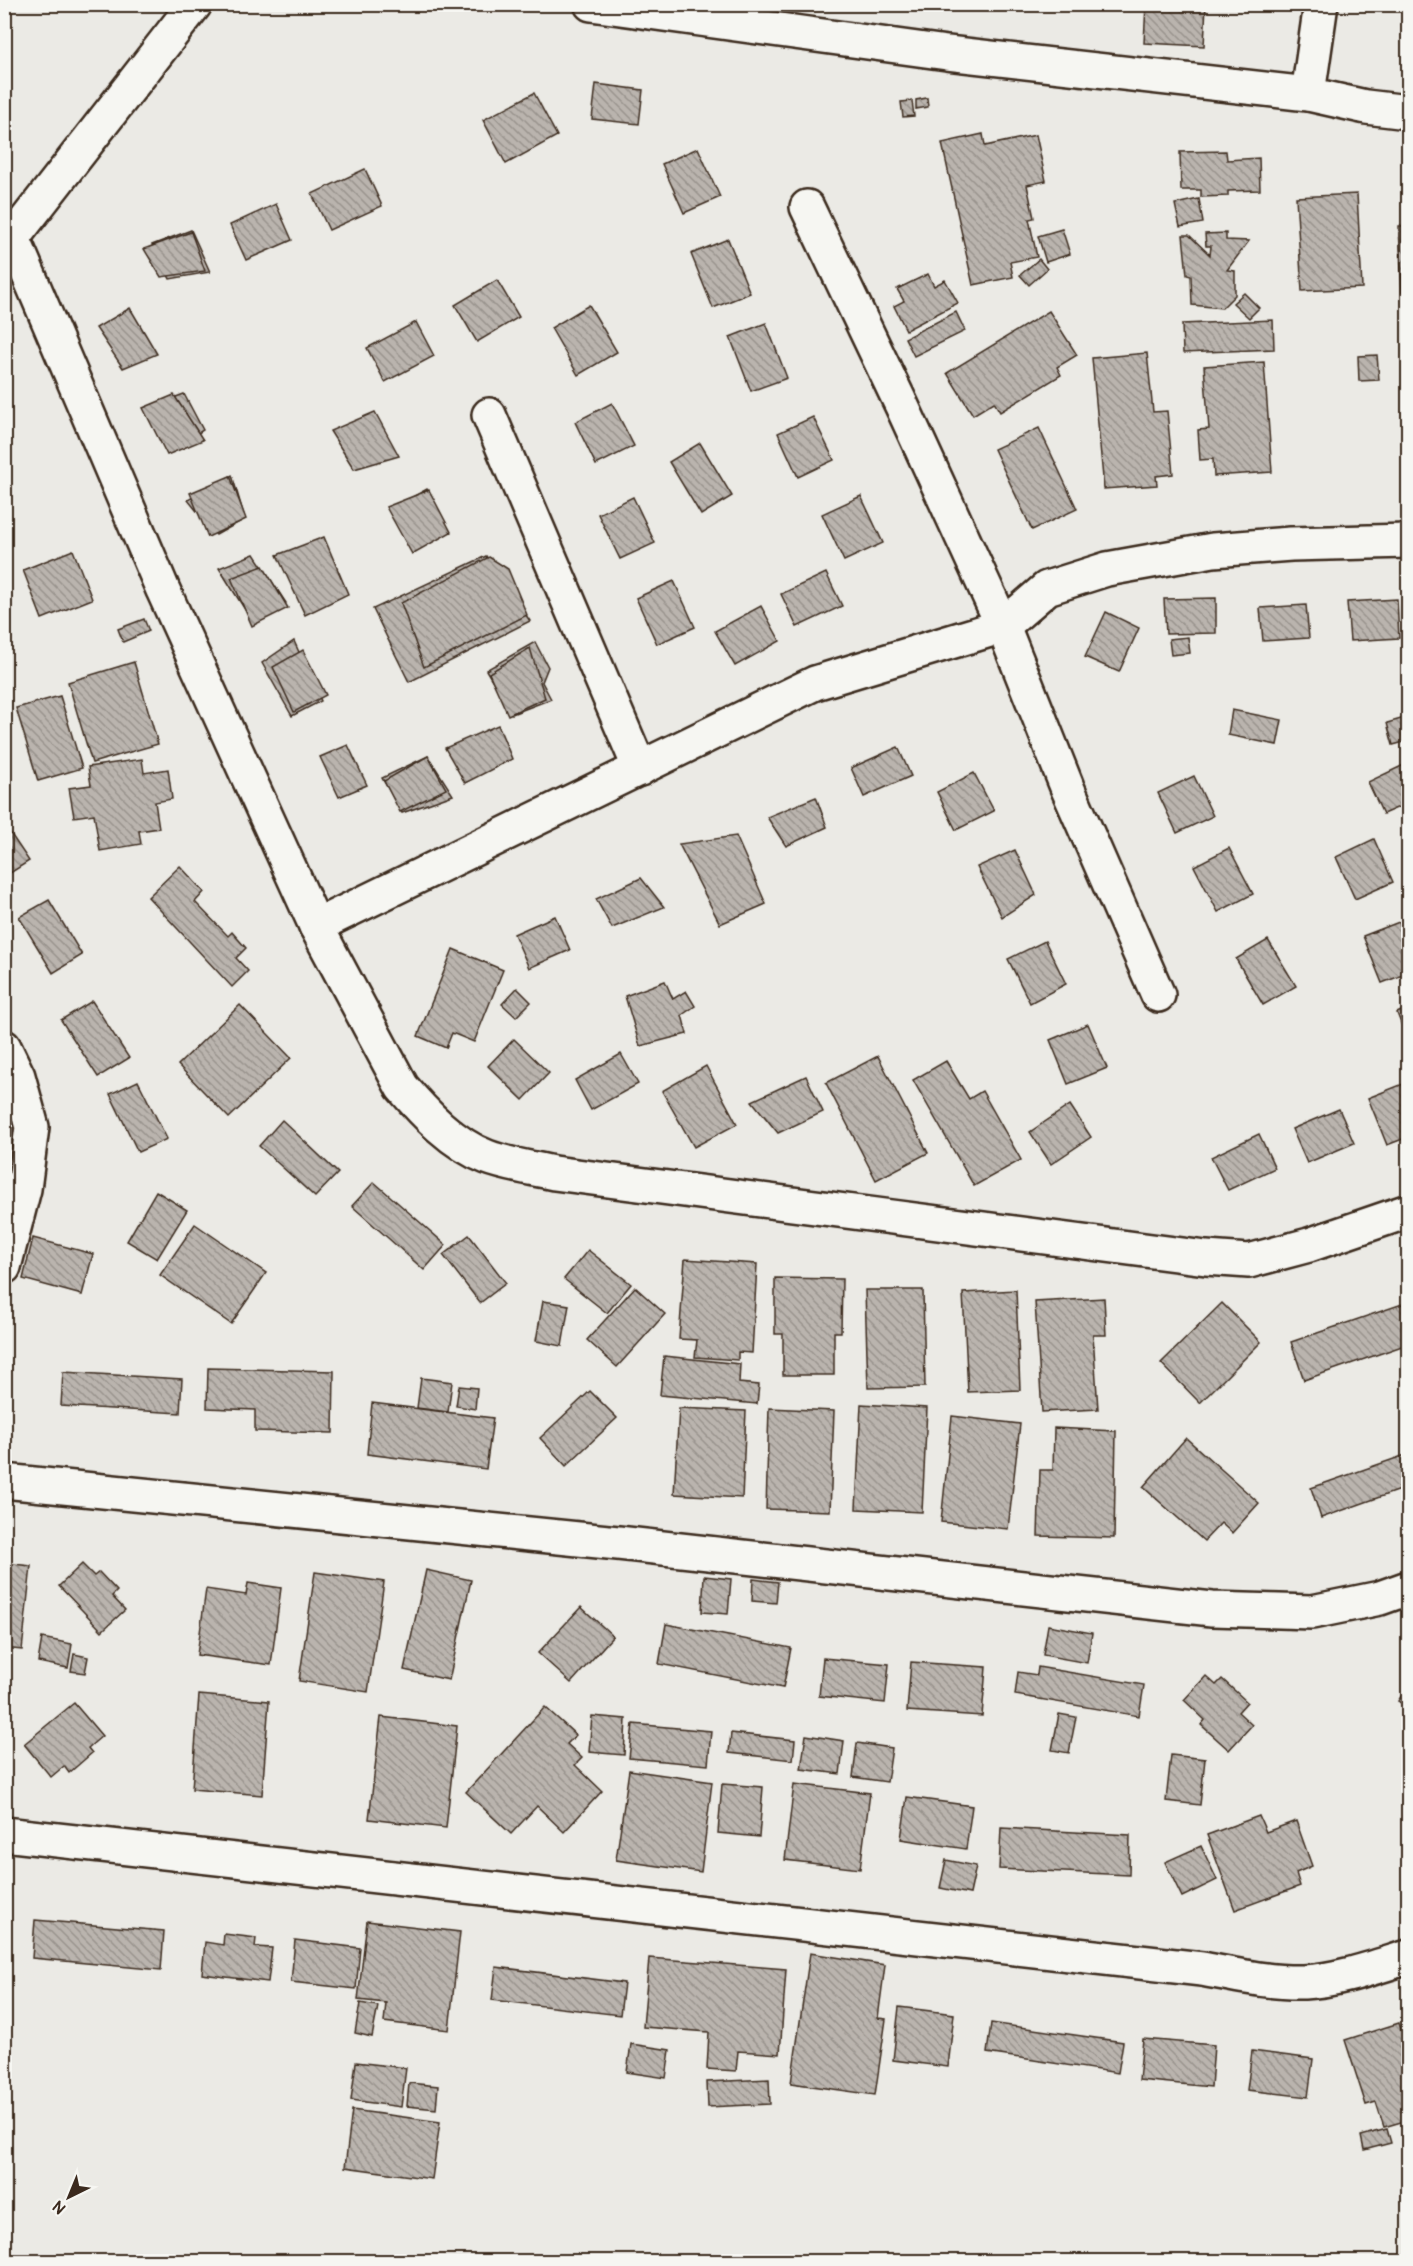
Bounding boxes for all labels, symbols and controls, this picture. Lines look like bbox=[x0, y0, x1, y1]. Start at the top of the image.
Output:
north arrow bbox=[39, 2167, 99, 2227]
text: N bbox=[49, 2196, 70, 2218]

